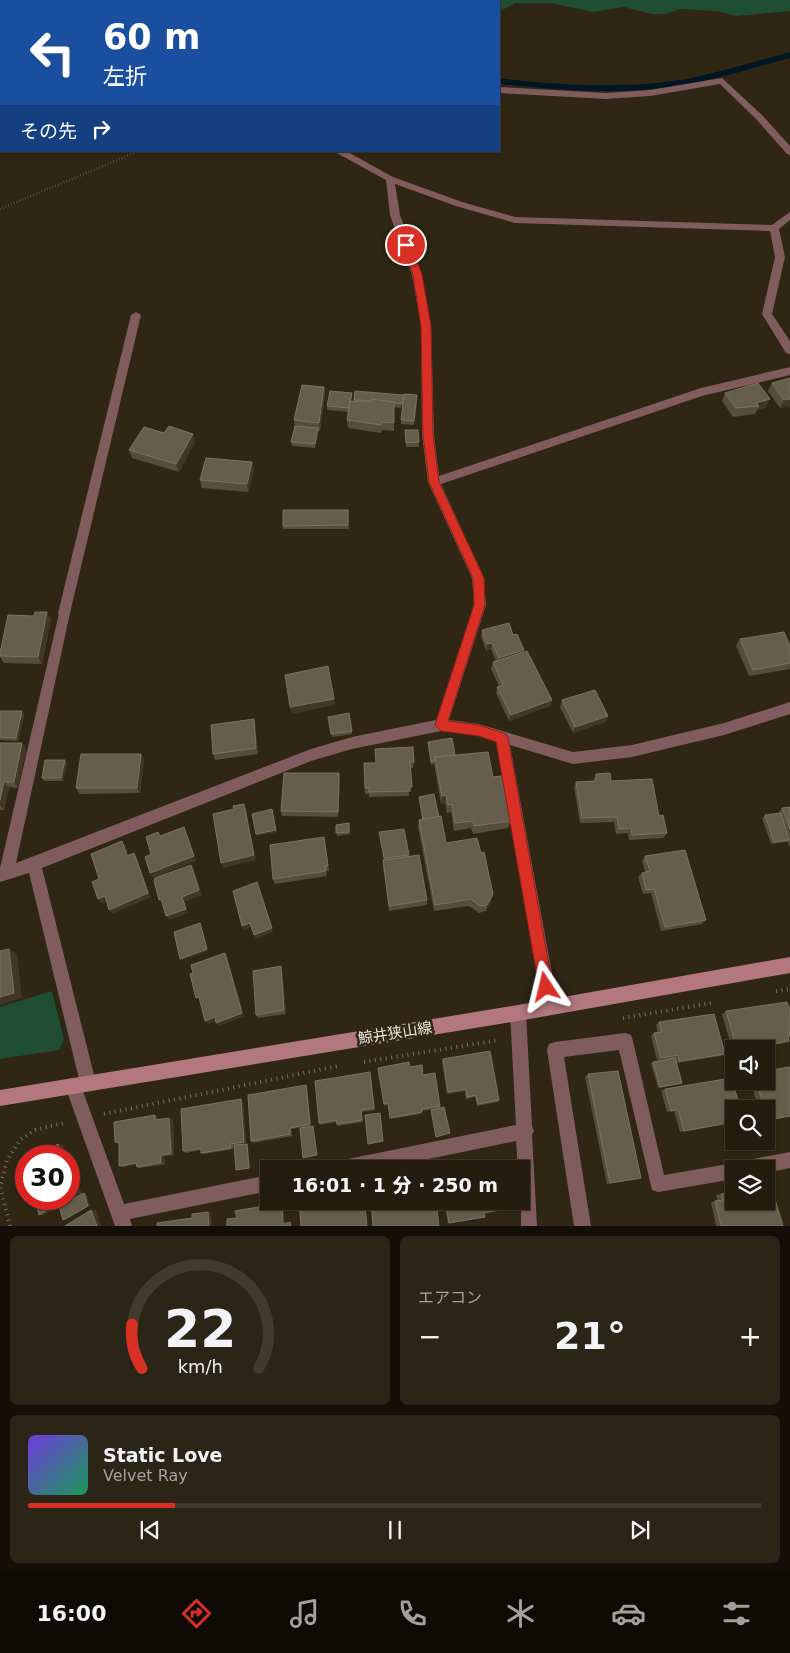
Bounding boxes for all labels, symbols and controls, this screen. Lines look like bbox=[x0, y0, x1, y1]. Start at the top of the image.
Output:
text: 60 m bbox=[103, 17, 200, 57]
icon: left bbox=[20, 20, 85, 85]
text: 左折 bbox=[103, 64, 147, 89]
icon: right bbox=[87, 115, 115, 143]
text: その先 bbox=[20, 120, 77, 142]
pin bbox=[385, 224, 427, 266]
icon: arrive bbox=[392, 231, 420, 259]
position arrow bbox=[519, 960, 571, 1012]
street label: 鯨井狭山線 bbox=[357, 1018, 433, 1048]
map controls bbox=[725, 1040, 775, 1210]
button: sound bbox=[725, 1040, 775, 1090]
button: search bbox=[725, 1100, 775, 1150]
speed limit sign: 30 bbox=[15, 1145, 80, 1210]
button: layers bbox=[725, 1160, 775, 1210]
text: 16:01 · 1 分 · 250 m bbox=[292, 1174, 498, 1196]
text: エアコン bbox=[418, 1288, 482, 1307]
text: 22 bbox=[164, 1299, 236, 1359]
text: 21° bbox=[554, 1314, 626, 1358]
text: − bbox=[418, 1320, 441, 1353]
text: + bbox=[739, 1320, 762, 1353]
text: km/h bbox=[177, 1356, 223, 1377]
text: Static Love bbox=[103, 1444, 223, 1466]
text: Velvet Ray bbox=[103, 1466, 188, 1485]
icon: previous bbox=[136, 1516, 164, 1544]
icon: pause bbox=[381, 1516, 409, 1544]
icon: next bbox=[626, 1516, 654, 1544]
icon: directions bbox=[179, 1596, 214, 1631]
icon: music bbox=[287, 1596, 322, 1631]
icon: phone bbox=[395, 1596, 430, 1631]
icon: climate bbox=[503, 1596, 538, 1631]
icon: car bbox=[611, 1596, 646, 1631]
icon: filters bbox=[719, 1596, 754, 1631]
text: 16:00 bbox=[36, 1601, 106, 1626]

